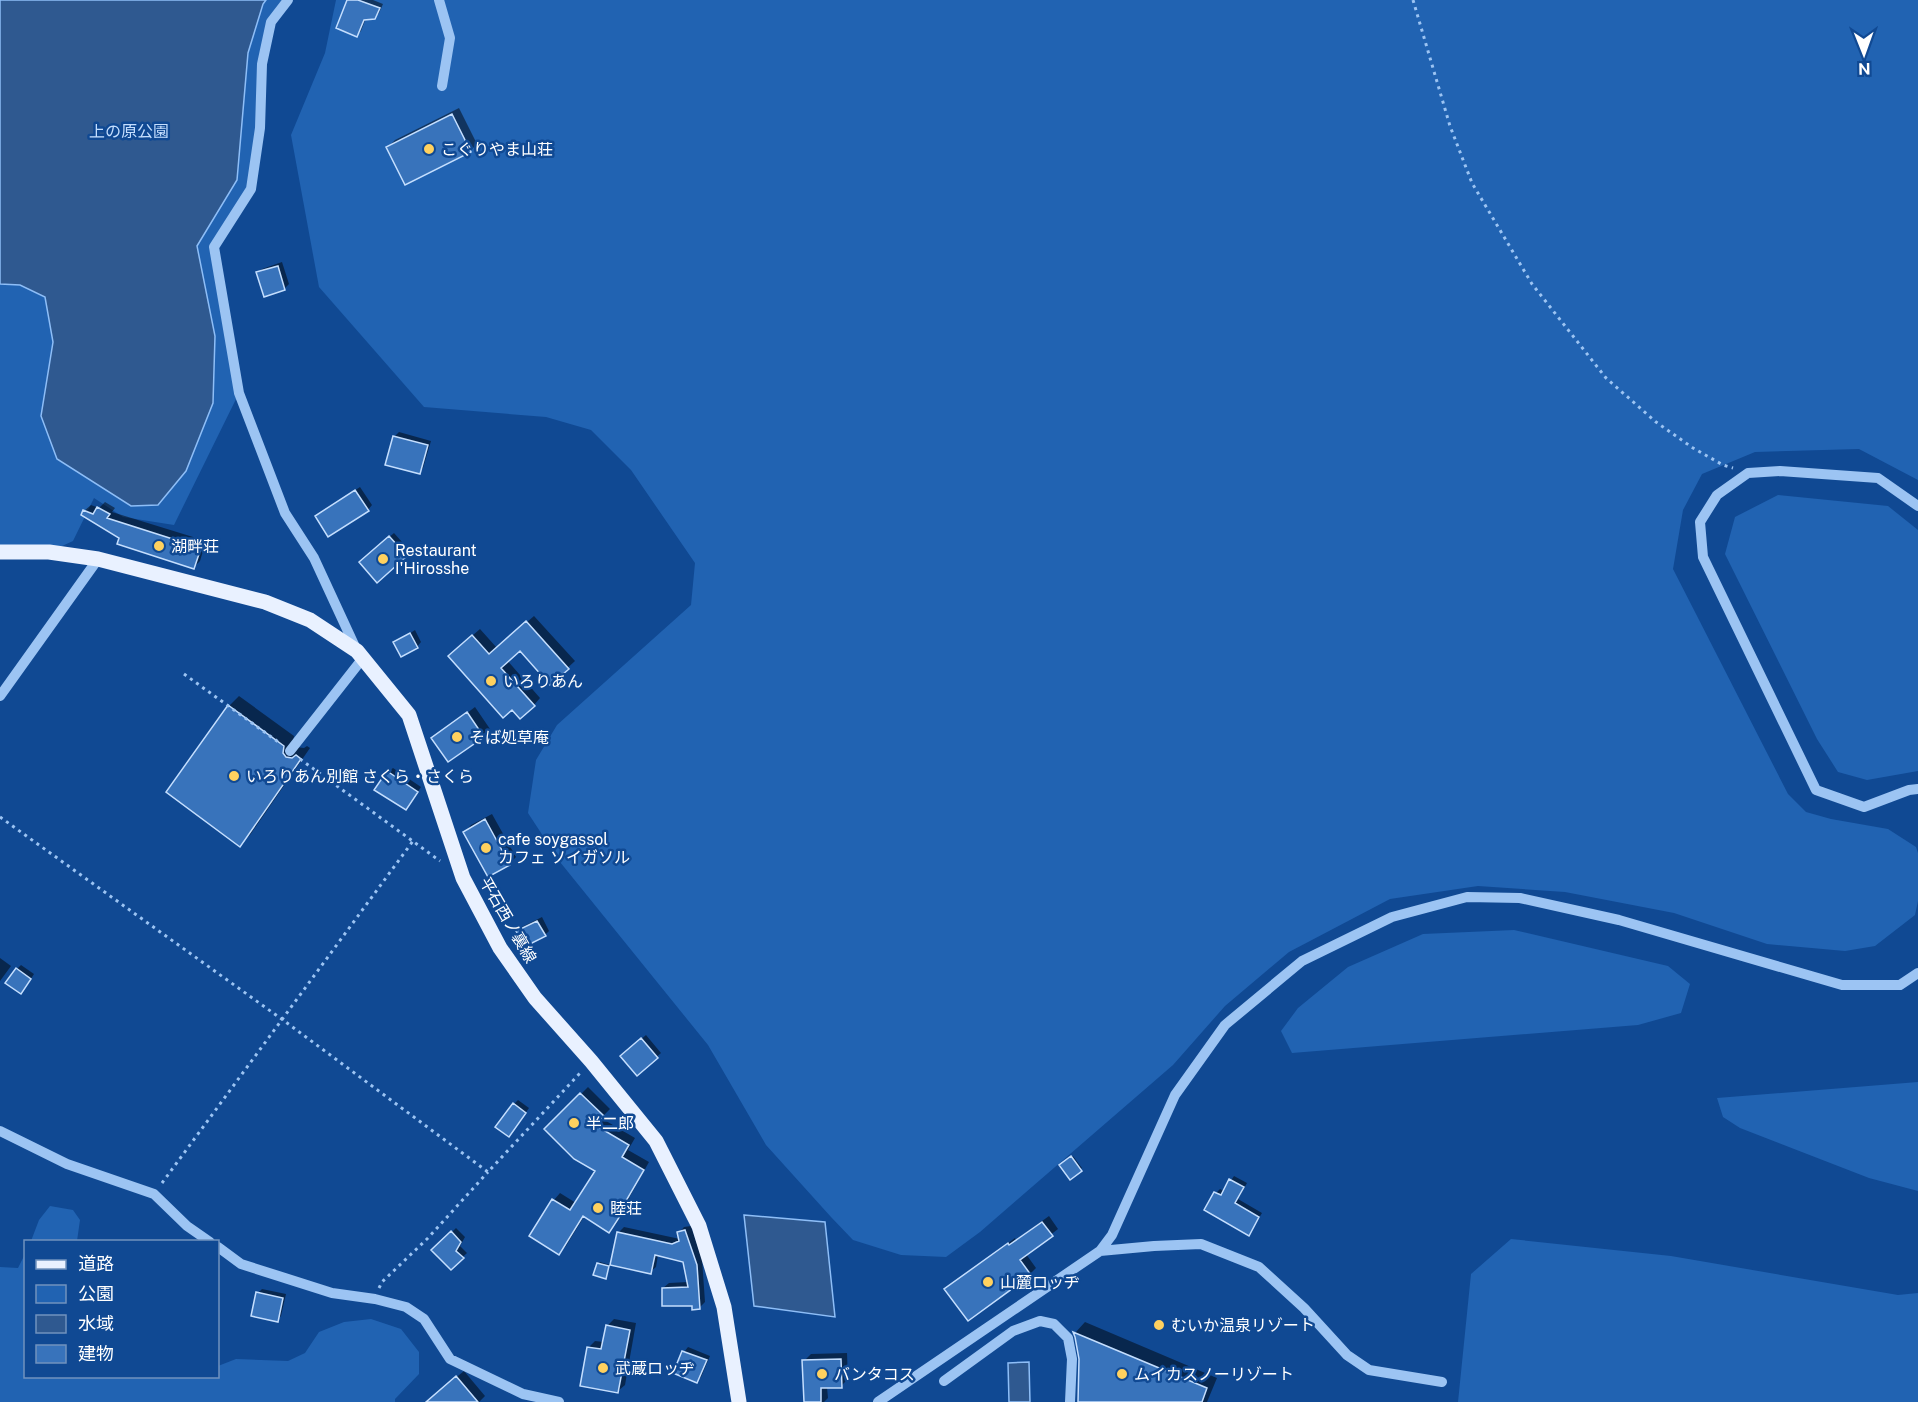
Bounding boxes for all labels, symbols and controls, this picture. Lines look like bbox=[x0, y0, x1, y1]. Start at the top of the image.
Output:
north arrow bbox=[1834, 24, 1894, 84]
text: N bbox=[1858, 59, 1871, 78]
park label: 上の原公園 bbox=[89, 122, 169, 141]
place label: こぐりやま山荘 bbox=[441, 140, 553, 159]
marker: こぐりやま山荘 bbox=[422, 142, 436, 156]
place label: 湖畔荘 bbox=[171, 537, 219, 556]
marker: 湖畔荘 bbox=[152, 539, 166, 553]
place label: Restaurant I'Hirosshe bbox=[395, 541, 477, 578]
marker: Restaurant I'Hirosshe bbox=[376, 552, 390, 566]
place label: いろりあん bbox=[503, 672, 583, 691]
marker: いろりあん bbox=[484, 674, 498, 688]
place label: そば処草庵 bbox=[469, 728, 549, 747]
marker: そば処草庵 bbox=[450, 730, 464, 744]
place label: いろりあん別館 さくら・さくら bbox=[246, 767, 474, 786]
marker: いろりあん別館 さくら・さくら bbox=[227, 769, 241, 783]
place label: cafe soygassol カフェ ソイガソル bbox=[498, 830, 630, 867]
marker: cafe soygassol カフェ ソイガソル bbox=[479, 841, 493, 855]
street label: 平石西ノ裏線 bbox=[476, 874, 540, 966]
place label: 半二郎 bbox=[586, 1114, 634, 1133]
marker: 半二郎 bbox=[567, 1116, 581, 1130]
place label: 睦荘 bbox=[610, 1199, 642, 1218]
marker: 睦荘 bbox=[591, 1201, 605, 1215]
legend bbox=[24, 1240, 219, 1378]
text: 道路 bbox=[78, 1253, 114, 1274]
place label: 山麓ロッヂ bbox=[1000, 1273, 1080, 1292]
marker: 山麓ロッヂ bbox=[981, 1275, 995, 1289]
text: 公園 bbox=[78, 1283, 114, 1304]
text: 水域 bbox=[78, 1313, 114, 1334]
place label: むいか温泉リゾート bbox=[1171, 1316, 1315, 1335]
marker: むいか温泉リゾート bbox=[1152, 1318, 1166, 1332]
text: 建物 bbox=[78, 1343, 114, 1364]
place label: 武蔵ロッヂ bbox=[615, 1359, 695, 1378]
marker: 武蔵ロッヂ bbox=[596, 1361, 610, 1375]
place label: バンタコス bbox=[834, 1365, 915, 1384]
place label: ムイカスノーリゾート bbox=[1134, 1365, 1294, 1384]
marker: バンタコス bbox=[815, 1367, 829, 1381]
marker: ムイカスノーリゾート bbox=[1115, 1367, 1129, 1381]

